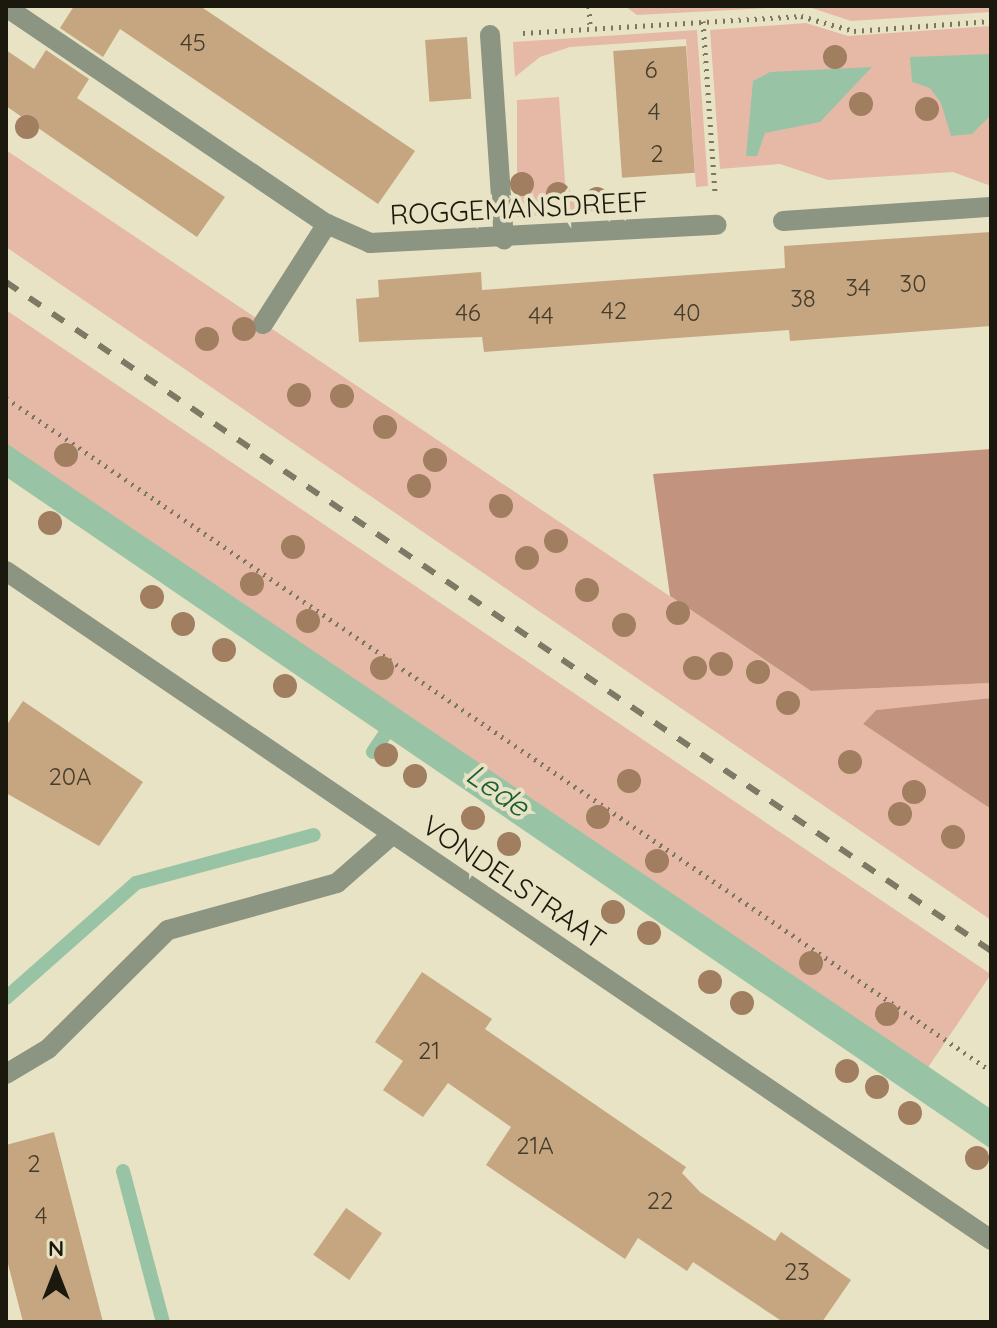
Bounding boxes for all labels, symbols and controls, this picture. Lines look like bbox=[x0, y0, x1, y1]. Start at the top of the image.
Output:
house number: 45 bbox=[180, 29, 206, 57]
house number: 6 bbox=[645, 56, 657, 84]
house number: 4 bbox=[648, 98, 660, 126]
house number: 2 bbox=[650, 140, 664, 168]
street label: ROGGEMANSDREEF bbox=[389, 184, 649, 232]
house number: 30 bbox=[900, 270, 926, 298]
house number: 34 bbox=[845, 274, 871, 302]
house number: 38 bbox=[790, 285, 816, 313]
house number: 42 bbox=[601, 297, 627, 325]
house number: 46 bbox=[455, 299, 481, 327]
house number: 40 bbox=[674, 299, 700, 327]
house number: 44 bbox=[528, 302, 554, 330]
water label: Lede bbox=[460, 756, 536, 824]
house number: 20A bbox=[49, 763, 91, 791]
street label: VONDELSTRAAT bbox=[416, 808, 612, 956]
house number: 21 bbox=[418, 1037, 440, 1065]
house number: 21A bbox=[516, 1132, 554, 1160]
house number: 2 bbox=[27, 1150, 41, 1178]
house number: 22 bbox=[647, 1187, 673, 1215]
house number: 4 bbox=[35, 1202, 47, 1230]
north arrow bbox=[16, 1232, 96, 1312]
text: N bbox=[48, 1234, 64, 1262]
house number: 23 bbox=[784, 1258, 810, 1286]

